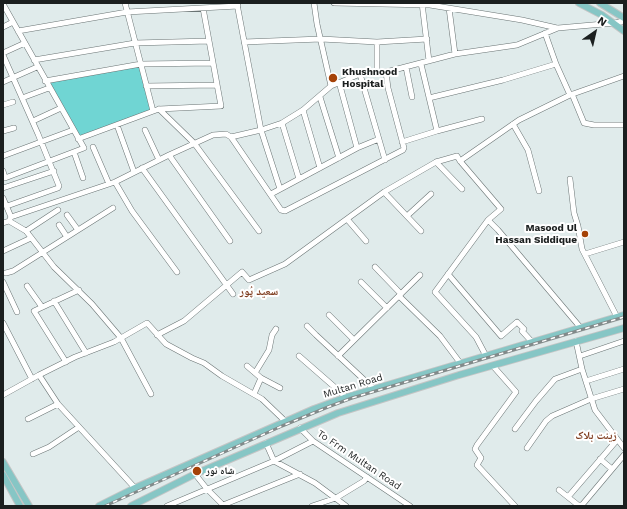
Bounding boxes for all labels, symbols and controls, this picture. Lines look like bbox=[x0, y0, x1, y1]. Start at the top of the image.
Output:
north arrow bbox=[575, 12, 615, 52]
text: N bbox=[595, 14, 609, 29]
place label: Khushnood Hospital bbox=[342, 66, 397, 90]
marker: Khushnood Hospital bbox=[327, 72, 339, 84]
place label: Masood Ul Hassan Siddique bbox=[495, 222, 577, 246]
marker: Masood Ul Hassan Siddique bbox=[580, 229, 590, 239]
district label: سعید پُور bbox=[240, 285, 278, 299]
street label: Multan Road bbox=[322, 371, 384, 401]
street label: To Frm Multan Road bbox=[315, 428, 403, 492]
district label: زینت بلاک bbox=[575, 429, 617, 443]
marker: شاہ نور bbox=[191, 465, 203, 477]
place label: شاہ نور bbox=[206, 465, 234, 477]

